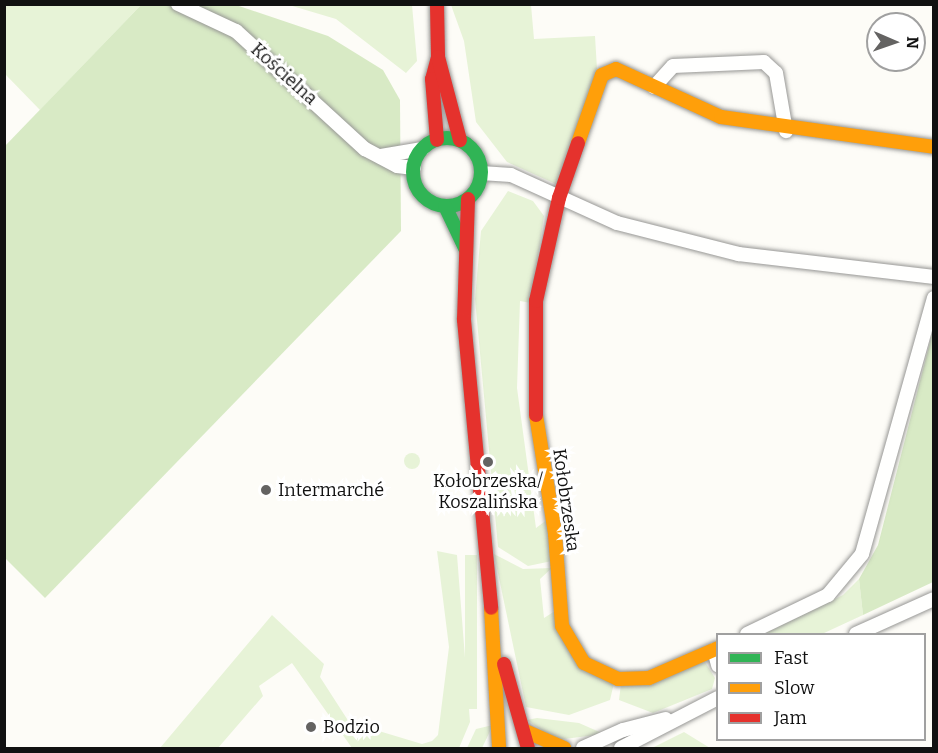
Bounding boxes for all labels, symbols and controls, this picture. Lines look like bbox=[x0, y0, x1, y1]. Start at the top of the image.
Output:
north arrow bbox=[866, 12, 926, 72]
text: N bbox=[903, 36, 922, 49]
street label: Kościelna bbox=[246, 39, 322, 109]
street label: Kołobrzeska bbox=[548, 447, 584, 553]
marker: Kołobrzeska/ Koszalińska bbox=[481, 455, 495, 469]
place label: Kołobrzeska/ Koszalińska bbox=[433, 471, 543, 514]
place label: Intermarché bbox=[278, 479, 384, 501]
marker: Intermarché bbox=[259, 483, 273, 497]
legend bbox=[716, 633, 926, 741]
text: Fast bbox=[774, 647, 809, 669]
text: Slow bbox=[774, 677, 814, 699]
text: Jam bbox=[774, 707, 807, 729]
place label: Bodzio bbox=[323, 716, 380, 738]
marker: Bodzio bbox=[304, 720, 318, 734]

